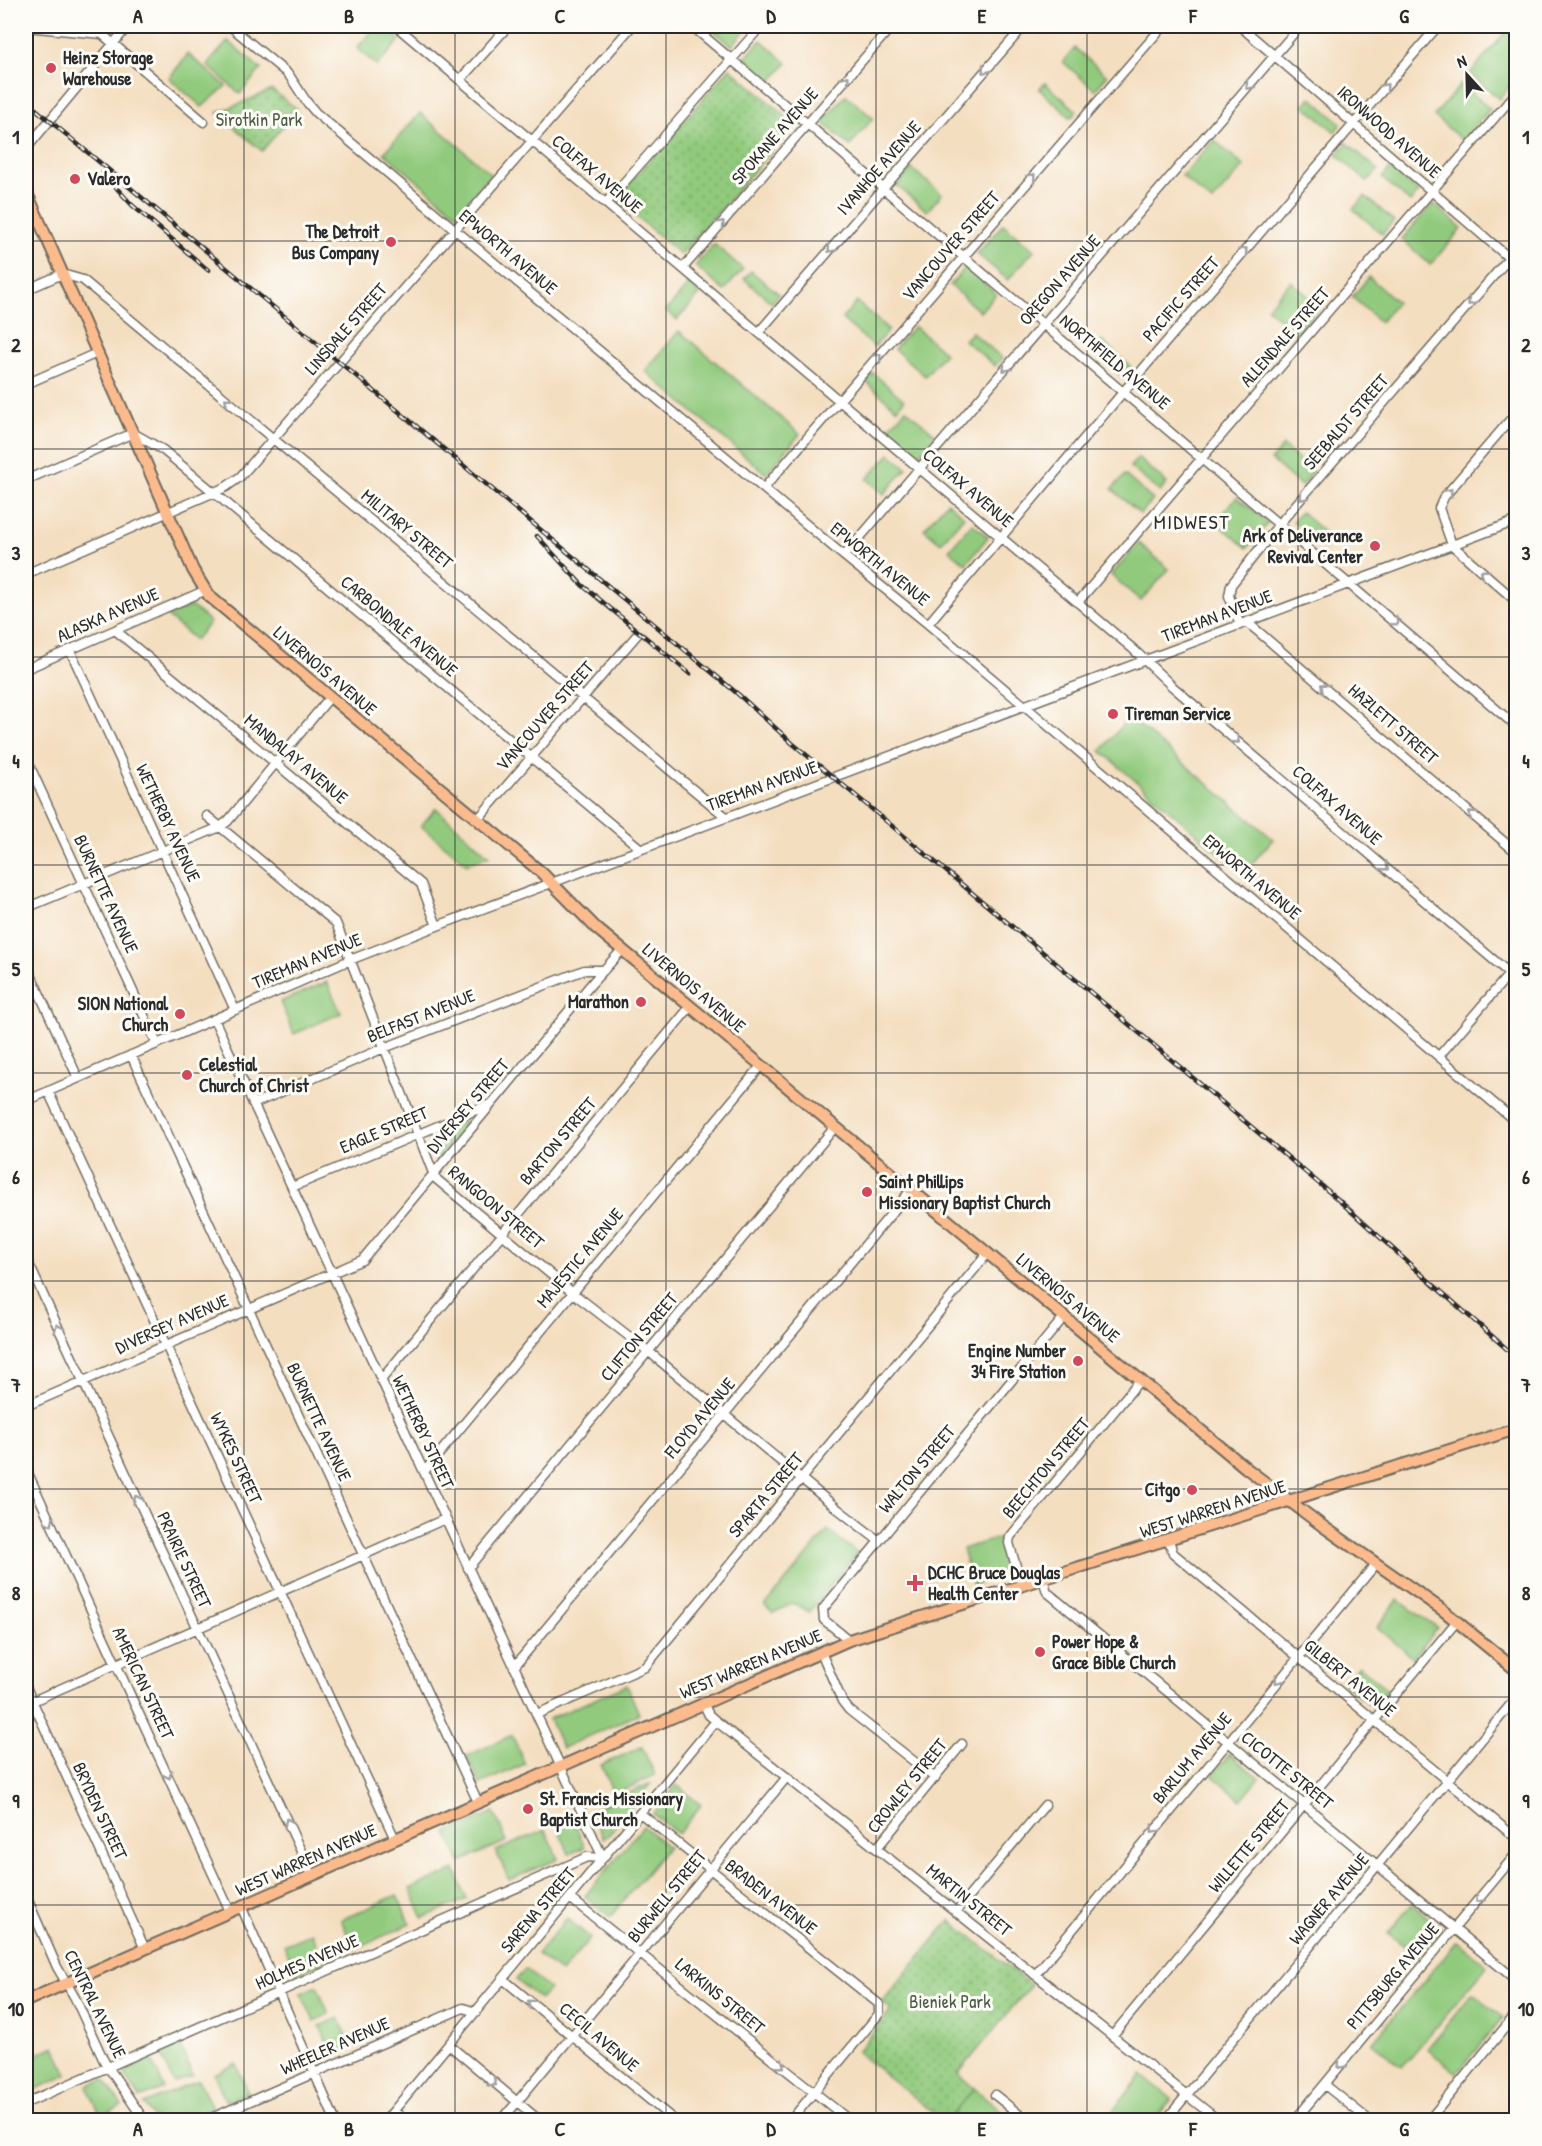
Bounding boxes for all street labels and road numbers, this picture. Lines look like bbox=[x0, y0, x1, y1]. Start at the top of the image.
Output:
street label: IRONWOOD AVENUE bbox=[1332, 80, 1447, 184]
street label: SPOKANE AVENUE bbox=[725, 82, 824, 190]
street label: IVANHOE AVENUE bbox=[831, 115, 927, 220]
street label: COLFAX AVENUE bbox=[547, 128, 648, 219]
street label: VANCOUVER STREET bbox=[896, 185, 1006, 306]
street label: EPWORTH AVENUE bbox=[454, 203, 563, 300]
street label: OREGON AVENUE bbox=[1013, 229, 1106, 330]
street label: PACIFIC STREET bbox=[1137, 250, 1225, 347]
street label: LINSDALE STREET bbox=[299, 277, 393, 380]
street label: ALLENDALE STREET bbox=[1234, 281, 1335, 392]
street label: NORTHFIELD AVENUE bbox=[1055, 308, 1176, 415]
street label: SEEBALDT STREET bbox=[1297, 368, 1394, 475]
street label: COLFAX AVENUE bbox=[918, 442, 1019, 533]
street label: MILITARY STREET bbox=[356, 483, 459, 575]
street label: EPWORTH AVENUE bbox=[825, 516, 935, 611]
street label: CARBONDALE AVENUE bbox=[335, 569, 463, 682]
street label: ALASKA AVENUE bbox=[53, 581, 163, 648]
street label: TIREMAN AVENUE bbox=[1158, 583, 1276, 648]
street label: LIVERNOIS AVENUE bbox=[268, 620, 382, 721]
street label: VANCOUVER STREET bbox=[490, 655, 600, 776]
street label: HAZLETT STREET bbox=[1343, 678, 1444, 770]
street label: MANDALAY AVENUE bbox=[239, 708, 354, 809]
street label: TIREMAN AVENUE bbox=[703, 754, 821, 817]
street label: COLFAX AVENUE bbox=[1287, 759, 1388, 851]
street label: WETHERBY AVENUE bbox=[130, 760, 207, 886]
street label: EPWORTH AVENUE bbox=[1198, 828, 1307, 925]
street label: BURNETTE AVENUE bbox=[68, 831, 145, 957]
street label: TIREMAN AVENUE bbox=[248, 926, 365, 995]
street label: LIVERNOIS AVENUE bbox=[637, 937, 751, 1038]
street label: BELFAST AVENUE bbox=[363, 983, 479, 1049]
street label: DIVERSEY STREET bbox=[421, 1053, 515, 1158]
street label: BARTON STREET bbox=[514, 1091, 602, 1190]
street label: EAGLE STREET bbox=[336, 1100, 432, 1159]
street label: RANGOON STREET bbox=[443, 1159, 550, 1255]
street label: MAJESTIC AVENUE bbox=[530, 1202, 629, 1313]
street label: LIVERNOIS AVENUE bbox=[1011, 1247, 1125, 1348]
street label: DIVERSEY AVENUE bbox=[111, 1287, 232, 1360]
street label: CLIFTON STREET bbox=[594, 1287, 684, 1386]
street label: BURNETTE AVENUE bbox=[281, 1359, 358, 1485]
street label: WETHERBY STREET bbox=[386, 1371, 461, 1493]
street label: FLOYD AVENUE bbox=[658, 1372, 741, 1464]
street label: WYKES STREET bbox=[204, 1408, 269, 1508]
street label: BEECHTON STREET bbox=[996, 1411, 1096, 1523]
street label: WALTON STREET bbox=[872, 1419, 961, 1518]
street label: SPARTA STREET bbox=[722, 1446, 809, 1543]
street label: WEST WARREN AVENUE bbox=[1137, 1473, 1289, 1544]
street label: PRAIRIE STREET bbox=[151, 1508, 218, 1613]
street label: AMERICAN STREET bbox=[106, 1622, 181, 1744]
street label: WEST WARREN AVENUE bbox=[676, 1622, 826, 1705]
street label: GILBERT AVENUE bbox=[1299, 1633, 1402, 1722]
street label: BARLUM AVENUE bbox=[1146, 1707, 1237, 1809]
street label: CICOTTE STREET bbox=[1236, 1725, 1339, 1815]
street label: CROWLEY STREET bbox=[861, 1733, 953, 1838]
street label: BRYDEN STREET bbox=[67, 1758, 134, 1864]
street label: WILLETTE STREET bbox=[1202, 1793, 1295, 1898]
street label: WEST WARREN AVENUE bbox=[231, 1817, 380, 1902]
street label: BURWELL STREET bbox=[621, 1843, 712, 1947]
street label: WAGNER AVENUE bbox=[1283, 1847, 1374, 1950]
street label: BRADEN AVENUE bbox=[720, 1853, 823, 1941]
street label: MARTIN STREET bbox=[921, 1857, 1018, 1942]
street label: SARENA STREET bbox=[494, 1861, 581, 1958]
street label: PITTSBURG AVENUE bbox=[1341, 1917, 1445, 2034]
street label: HOLMES AVENUE bbox=[251, 1928, 362, 1995]
street label: CENTRAL AVENUE bbox=[58, 1945, 133, 2062]
street label: LARKINS STREET bbox=[670, 1952, 771, 2040]
street label: CECIL AVENUE bbox=[554, 1996, 645, 2077]
street label: WHEELER AVENUE bbox=[276, 2010, 393, 2081]

